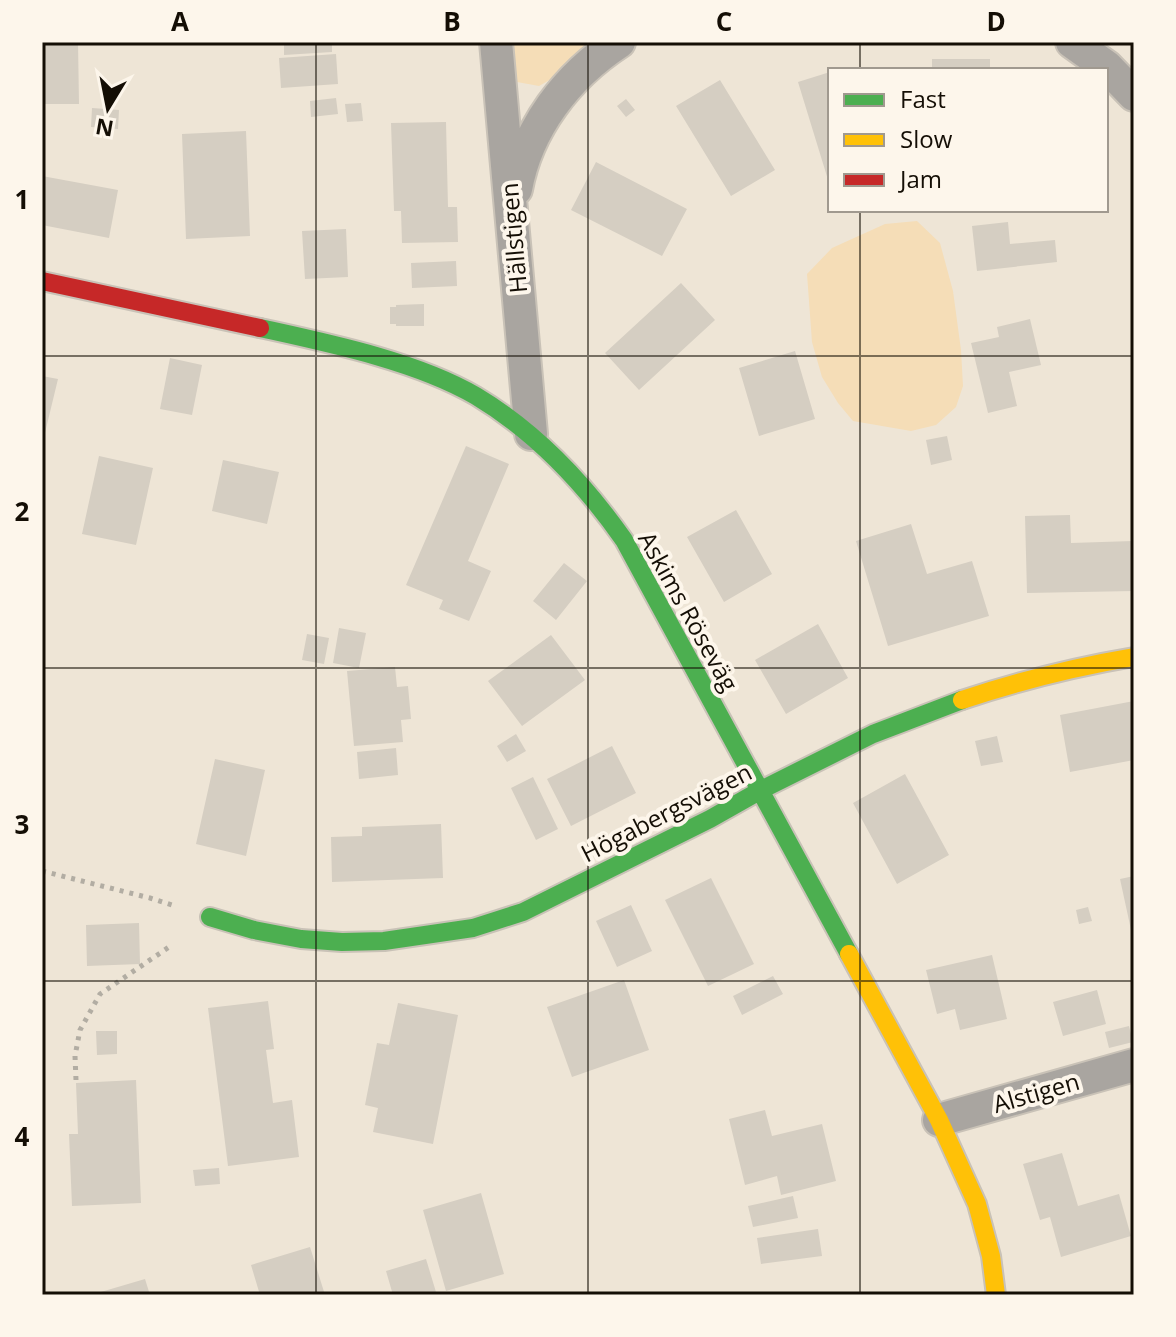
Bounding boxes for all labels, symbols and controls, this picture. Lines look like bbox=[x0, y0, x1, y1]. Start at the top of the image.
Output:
text: A bbox=[171, 3, 189, 39]
text: B bbox=[443, 3, 461, 39]
text: C bbox=[716, 3, 732, 39]
text: D bbox=[986, 3, 1006, 39]
north arrow bbox=[68, 68, 148, 148]
legend bbox=[828, 68, 1108, 212]
text: Fast bbox=[900, 82, 946, 115]
text: N bbox=[93, 112, 116, 145]
text: Slow bbox=[900, 122, 953, 155]
text: Jam bbox=[898, 162, 942, 195]
text: 1 bbox=[15, 181, 29, 217]
street label: Hällstigen bbox=[492, 182, 534, 294]
text: 2 bbox=[15, 493, 30, 529]
street label: Askims Röseväg bbox=[631, 525, 747, 697]
street label: Högabergsvägen bbox=[575, 755, 757, 869]
text: 3 bbox=[15, 806, 29, 842]
street label: Alstigen bbox=[989, 1064, 1083, 1120]
text: 4 bbox=[15, 1118, 30, 1154]

